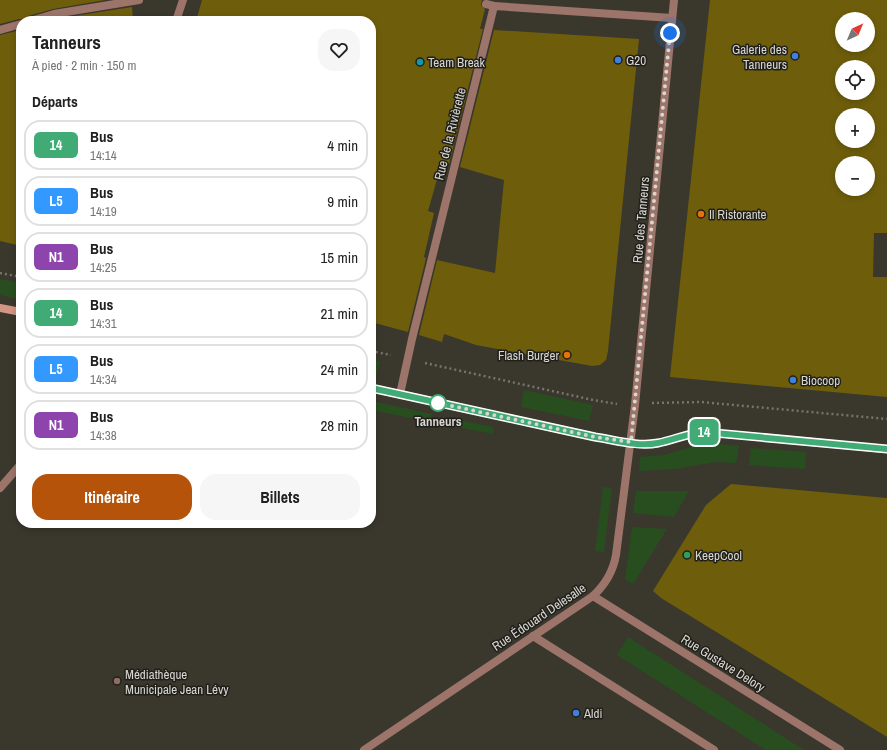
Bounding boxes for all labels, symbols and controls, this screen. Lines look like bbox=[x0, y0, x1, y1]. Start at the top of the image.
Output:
north arrow bbox=[835, 12, 875, 52]
map controls bbox=[835, 12, 875, 196]
your location bbox=[660, 23, 680, 43]
text: Tanneurs bbox=[32, 29, 101, 55]
button: heart bbox=[318, 29, 360, 71]
place label: Galerie des Tanneurs bbox=[732, 41, 787, 73]
marker: Galerie des Tanneurs bbox=[790, 51, 800, 61]
place label: G20 bbox=[626, 52, 646, 69]
place label: Team Break bbox=[428, 54, 486, 71]
marker: G20 bbox=[613, 55, 623, 65]
text: À pied · 2 min · 150 m bbox=[32, 57, 136, 74]
marker: Team Break bbox=[415, 57, 425, 67]
button: locate bbox=[835, 60, 875, 100]
street label: Rue de la Rivièrette bbox=[430, 86, 470, 182]
text: Départs bbox=[32, 91, 78, 112]
button: + bbox=[835, 108, 875, 148]
text: Bus bbox=[90, 126, 113, 147]
text: 4 min bbox=[327, 135, 358, 156]
text: 14 bbox=[50, 136, 62, 154]
text: 14:14 bbox=[90, 147, 117, 164]
button: − bbox=[835, 156, 875, 196]
street label: Rue des Tanneurs bbox=[629, 176, 653, 264]
text: Bus bbox=[90, 182, 113, 203]
text: 9 min bbox=[327, 191, 358, 212]
text: L5 bbox=[49, 192, 63, 210]
text: 14:19 bbox=[90, 203, 117, 220]
place label: Il Ristorante bbox=[709, 206, 767, 223]
marker: Il Ristorante bbox=[696, 209, 706, 219]
text: Bus bbox=[90, 238, 113, 259]
text: 15 min bbox=[320, 247, 358, 268]
text: N1 bbox=[49, 248, 63, 266]
text: 14:25 bbox=[90, 259, 117, 276]
text: Bus bbox=[90, 294, 113, 315]
text: 21 min bbox=[320, 303, 358, 324]
text: 14 bbox=[50, 304, 62, 322]
text: 14:31 bbox=[90, 315, 117, 332]
place label: Flash Burger bbox=[498, 347, 559, 364]
text: Bus bbox=[90, 350, 113, 371]
marker: Flash Burger bbox=[562, 350, 572, 360]
text: 24 min bbox=[320, 359, 358, 380]
text: L5 bbox=[49, 360, 63, 378]
text: 14:34 bbox=[90, 371, 117, 388]
place label: Biocoop bbox=[801, 372, 840, 389]
marker: Biocoop bbox=[788, 375, 798, 385]
marker: Tanneurs bbox=[429, 394, 447, 412]
text: Bus bbox=[90, 406, 113, 427]
place label: Tanneurs bbox=[414, 413, 462, 430]
text: 28 min bbox=[320, 415, 358, 436]
text: N1 bbox=[49, 416, 63, 434]
line badge: 14 bbox=[686, 419, 722, 445]
text: 14 bbox=[698, 423, 710, 441]
text: 14:38 bbox=[90, 427, 117, 444]
button: Itinéraire bbox=[32, 474, 192, 520]
button: Billets bbox=[200, 474, 360, 520]
place label: KeepCool bbox=[695, 547, 742, 564]
marker: KeepCool bbox=[682, 550, 692, 560]
street label: Rue Édouard Delesalle bbox=[489, 579, 589, 655]
street label: Rue Gustave Delory bbox=[678, 630, 769, 696]
place label: Médiathèque Municipale Jean Lévy bbox=[125, 666, 229, 698]
marker: Médiathèque Municipale Jean Lévy bbox=[112, 676, 122, 686]
place label: Aldi bbox=[583, 705, 602, 722]
marker: Aldi bbox=[571, 708, 581, 718]

